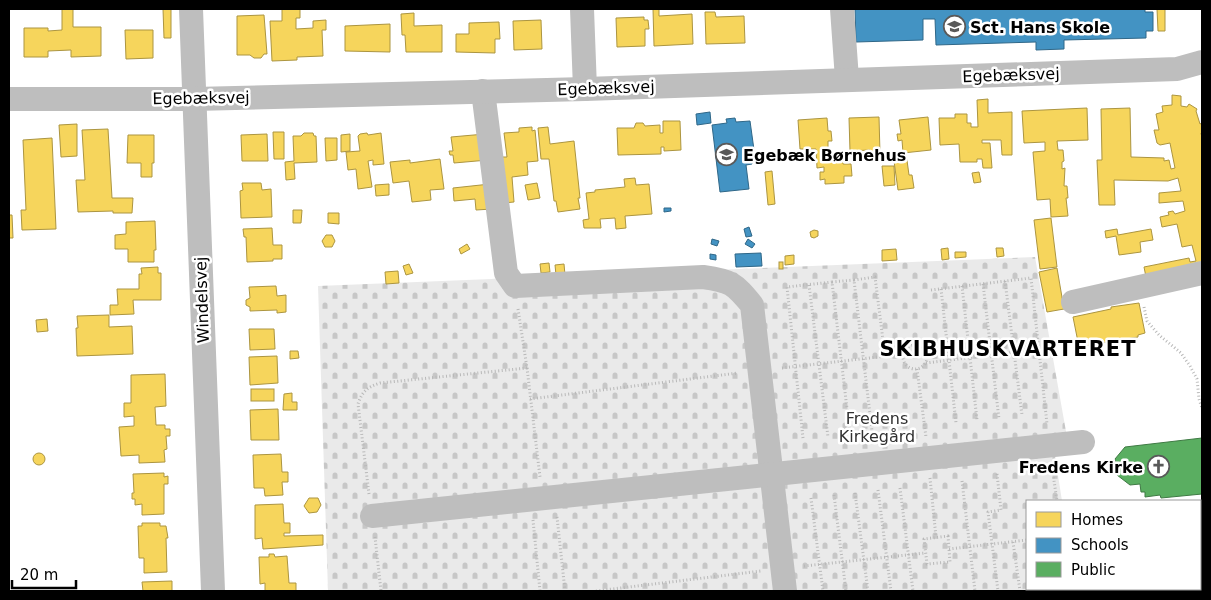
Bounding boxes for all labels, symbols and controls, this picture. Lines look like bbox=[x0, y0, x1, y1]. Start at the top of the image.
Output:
school or university icon: Sct. Hans Skole bbox=[942, 15, 966, 39]
place label: Sct. Hans Skole bbox=[970, 18, 1110, 37]
street label: Egebæksvej bbox=[962, 64, 1060, 86]
street label: Egebæksvej bbox=[557, 77, 655, 99]
street label: Egebæksvej bbox=[152, 88, 250, 108]
school or university icon: Egebæk Børnehus bbox=[715, 143, 739, 167]
place label: Egebæk Børnehus bbox=[743, 146, 906, 165]
street label: Windelsvej bbox=[191, 256, 213, 344]
district label: SKIBHUSKVARTERET bbox=[879, 337, 1137, 361]
park label: Fredens Kirkegård bbox=[839, 409, 915, 446]
church icon: Fredens Kirke bbox=[1147, 455, 1171, 479]
place label: Fredens Kirke bbox=[1019, 458, 1143, 477]
legend bbox=[1026, 500, 1201, 590]
text: Homes bbox=[1071, 511, 1123, 529]
text: Schools bbox=[1071, 536, 1129, 554]
scale bar bbox=[12, 558, 76, 590]
text: Public bbox=[1071, 561, 1115, 579]
text: 20 m bbox=[20, 566, 58, 584]

